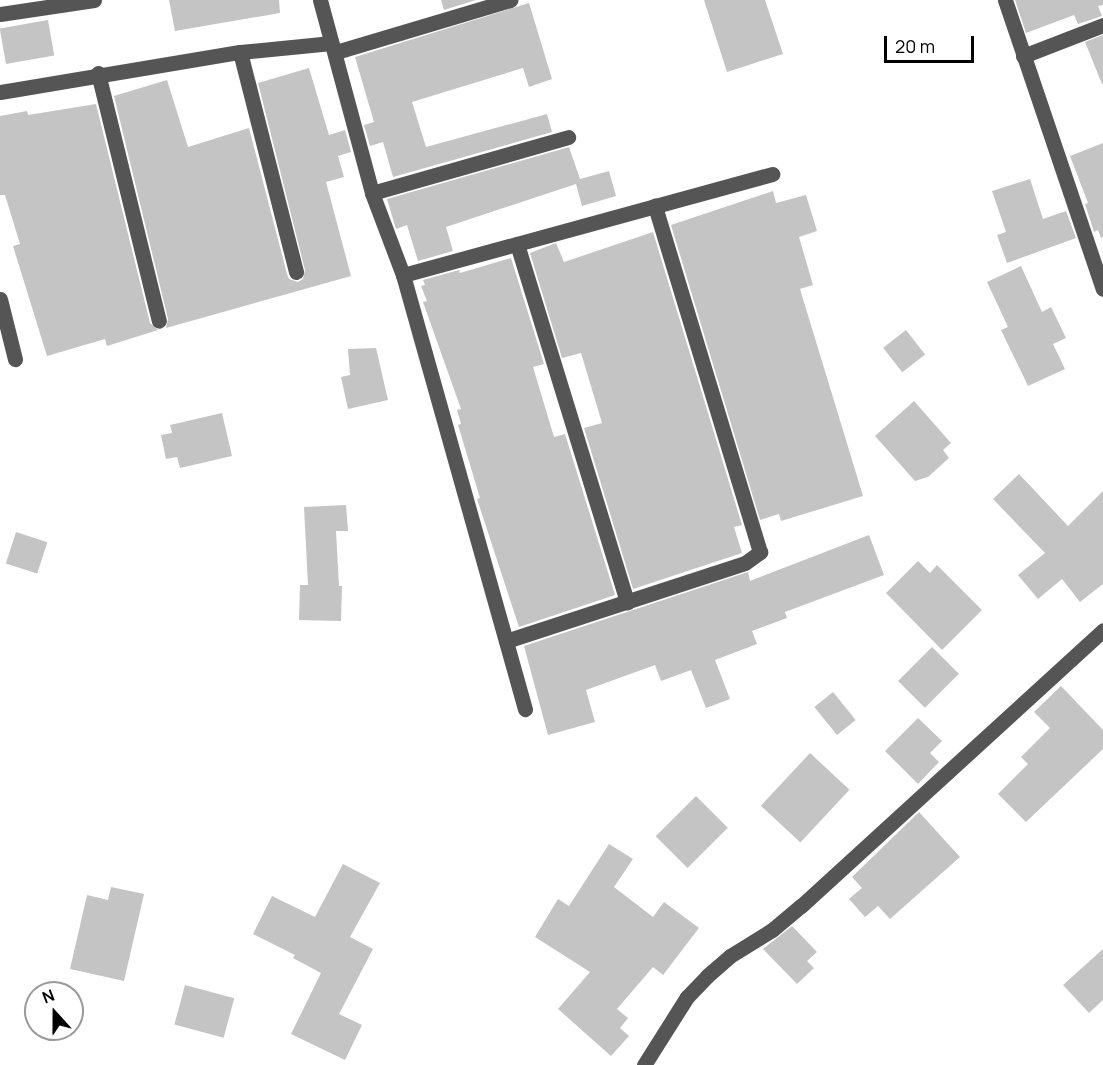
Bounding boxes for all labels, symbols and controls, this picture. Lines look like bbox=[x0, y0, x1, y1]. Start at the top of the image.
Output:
scale bar bbox=[887, 24, 977, 62]
text: 20 m bbox=[895, 34, 935, 58]
north arrow bbox=[24, 981, 84, 1041]
text: N bbox=[39, 984, 58, 1008]

